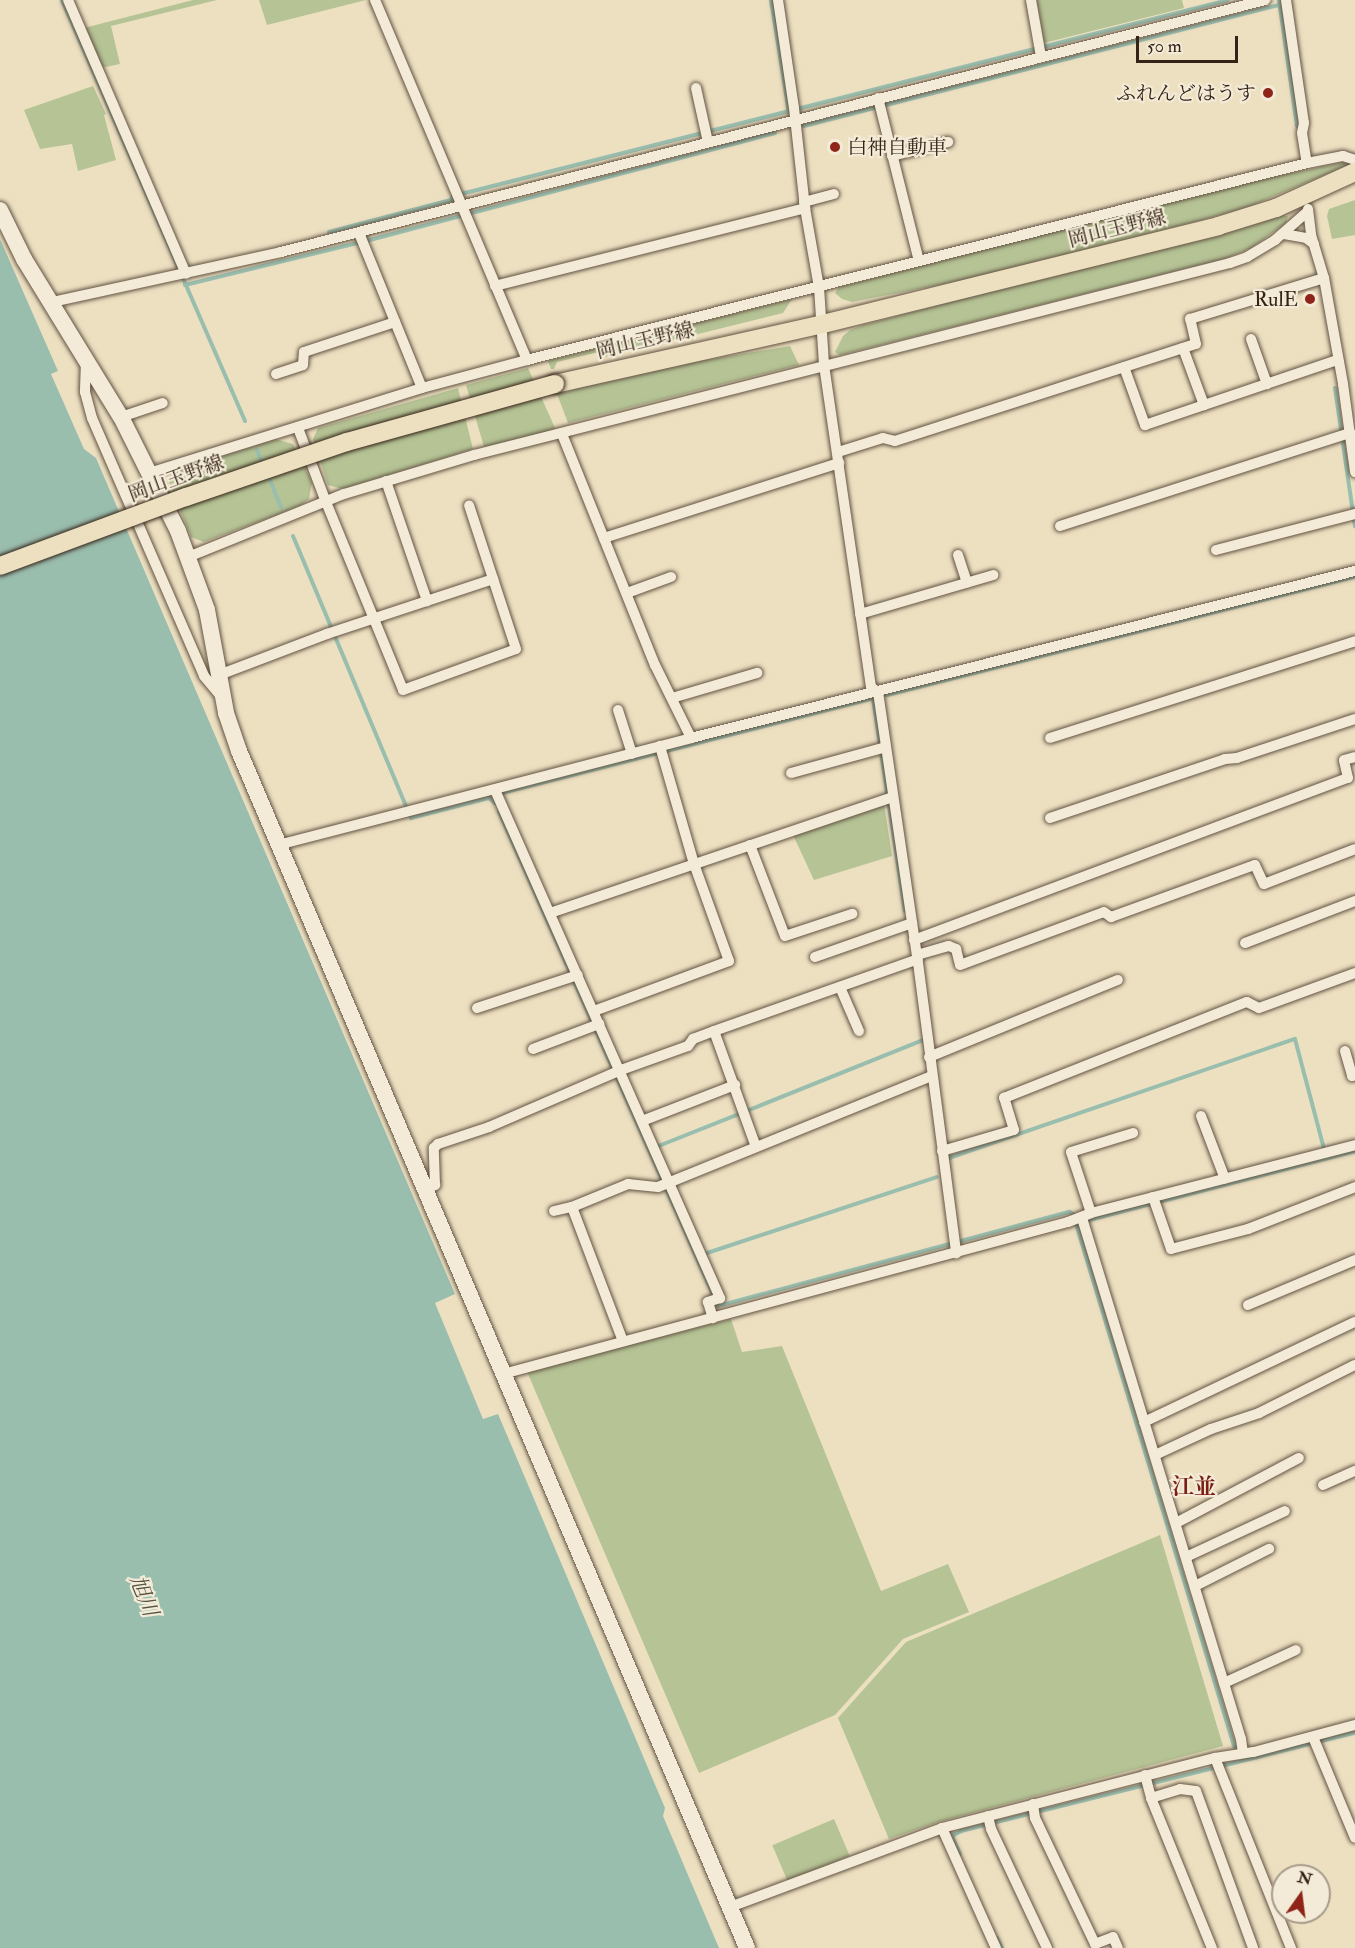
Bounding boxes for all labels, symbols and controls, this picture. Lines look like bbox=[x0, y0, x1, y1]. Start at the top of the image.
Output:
scale bar bbox=[1139, 24, 1241, 62]
text: 50 m bbox=[1147, 35, 1182, 58]
place label: ふれんどはうす bbox=[1116, 81, 1256, 105]
marker: ふれんどはうす bbox=[1261, 86, 1275, 100]
place label: 白神自動車 bbox=[847, 135, 947, 159]
marker: 白神自動車 bbox=[828, 140, 842, 154]
street label: 岡山玉野線 bbox=[1066, 204, 1168, 252]
place label: RulE bbox=[1254, 287, 1298, 311]
marker: RulE bbox=[1303, 292, 1317, 306]
street label: 岡山玉野線 bbox=[594, 317, 696, 363]
street label: 岡山玉野線 bbox=[125, 450, 227, 506]
district label: 江並 bbox=[1172, 1475, 1216, 1501]
water label: 旭川 bbox=[123, 1572, 163, 1620]
north arrow bbox=[1271, 1864, 1331, 1924]
text: N bbox=[1295, 1867, 1314, 1890]

